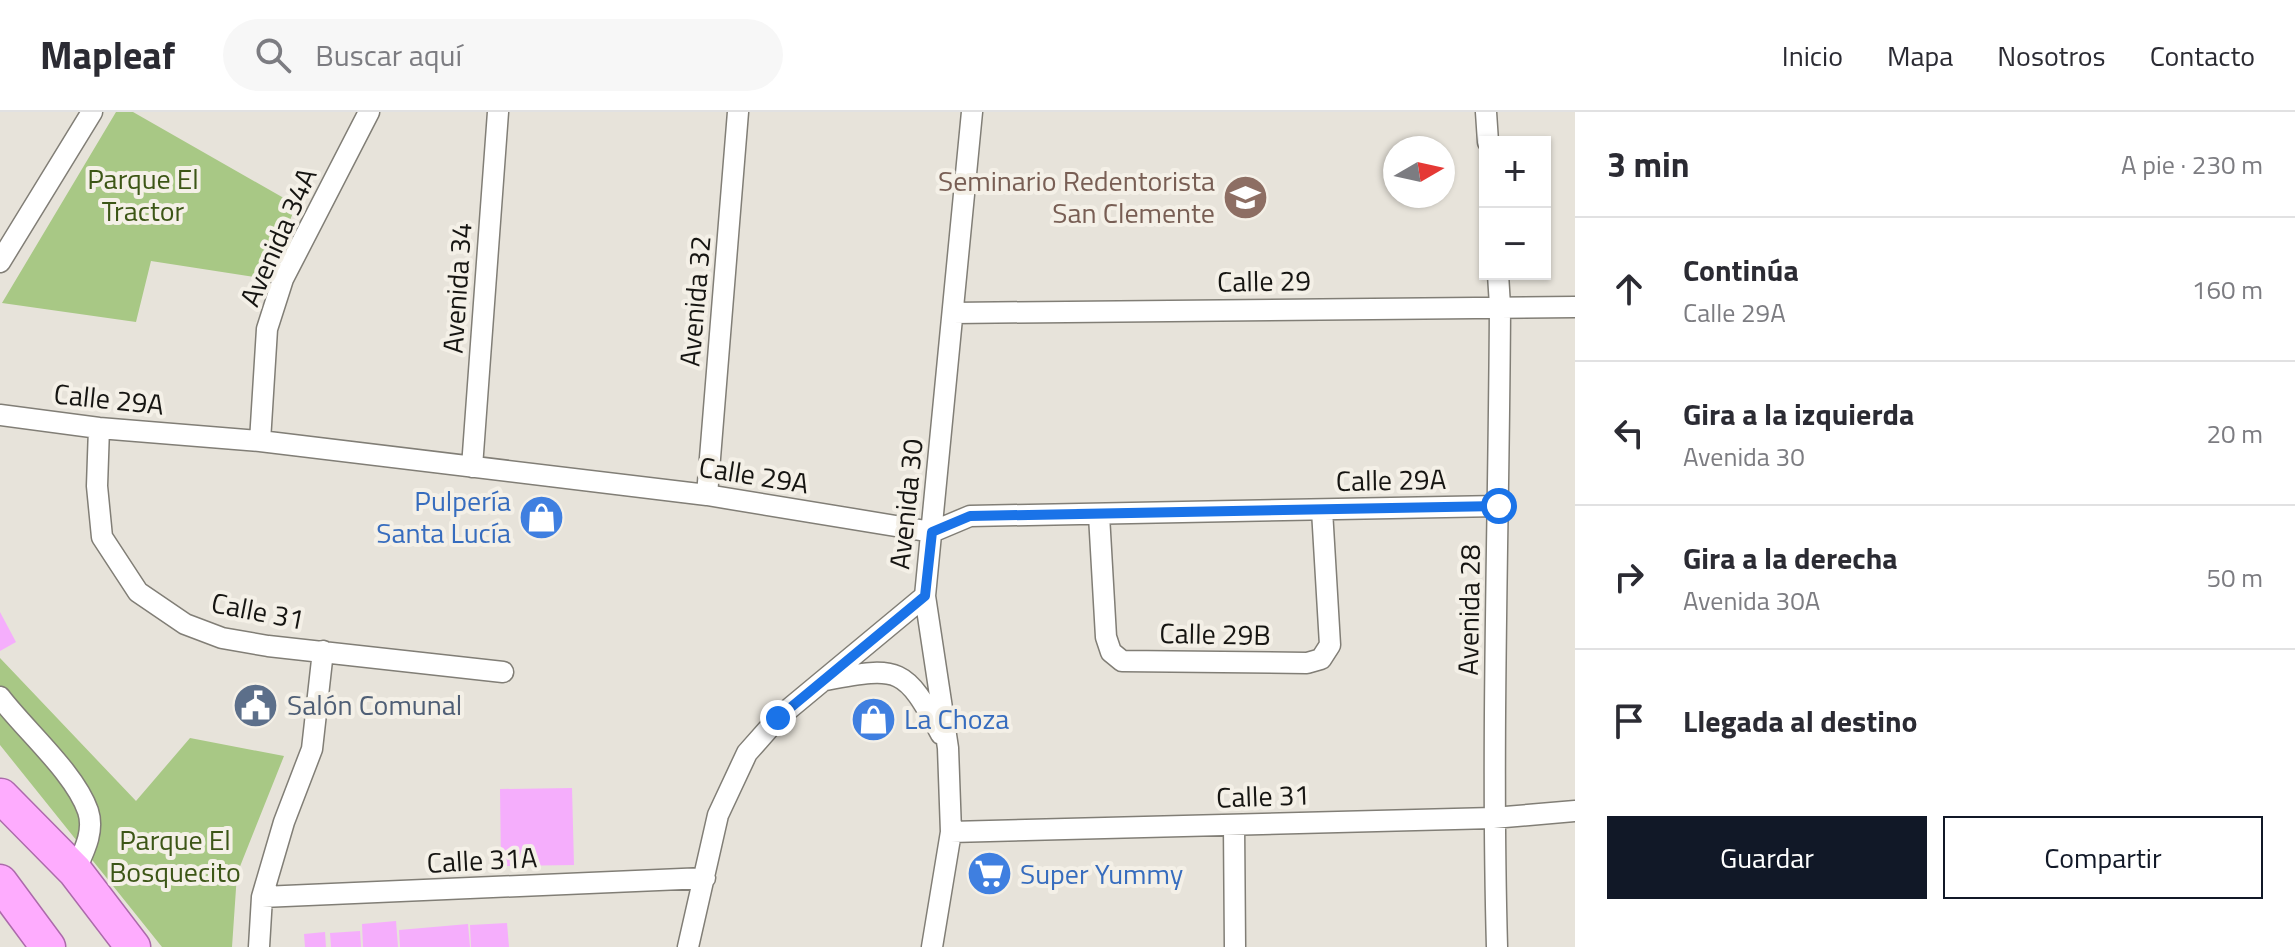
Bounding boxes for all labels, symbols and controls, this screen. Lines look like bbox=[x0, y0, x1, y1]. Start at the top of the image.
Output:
search box bbox=[223, 19, 783, 91]
text: Mapleaf bbox=[40, 26, 175, 84]
text: Buscar aquí bbox=[315, 32, 462, 78]
icon: search bbox=[251, 33, 295, 77]
text: Inicio bbox=[1782, 34, 1843, 77]
text: Mapa bbox=[1887, 34, 1953, 77]
text: Nosotros bbox=[1997, 34, 2106, 77]
text: Contacto bbox=[2150, 34, 2255, 77]
north arrow bbox=[1383, 136, 1455, 208]
map controls bbox=[1479, 136, 1551, 280]
button: + bbox=[1479, 136, 1551, 208]
text: 3 min bbox=[1607, 138, 1690, 190]
text: A pie · 230 m bbox=[2121, 145, 2263, 184]
park label: Parque El Tractor bbox=[87, 157, 199, 232]
place label: Seminario Redentorista San Clemente bbox=[938, 159, 1215, 234]
street label: Avenida 34A bbox=[228, 160, 327, 313]
school or university icon: Seminario Redentorista San Clemente bbox=[1222, 173, 1270, 221]
button: − bbox=[1479, 208, 1551, 280]
street label: Avenida 34 bbox=[430, 221, 483, 355]
street label: Avenida 32 bbox=[667, 234, 722, 368]
text: Continúa bbox=[1683, 247, 1799, 293]
street label: Calle 29 bbox=[1217, 258, 1311, 303]
icon: ahead bbox=[1607, 267, 1651, 311]
text: 160 m bbox=[2192, 270, 2263, 309]
text: Calle 29A bbox=[1683, 293, 1786, 332]
street label: Calle 29A bbox=[52, 371, 167, 426]
text: Gira a la izquierda bbox=[1683, 391, 1914, 437]
icon: left bbox=[1607, 411, 1651, 455]
text: 20 m bbox=[2206, 414, 2263, 453]
street label: Avenida 30 bbox=[877, 437, 934, 571]
text: Avenida 30 bbox=[1683, 437, 1805, 476]
street label: Calle 29A bbox=[696, 445, 812, 504]
street label: Calle 29A bbox=[1335, 457, 1447, 502]
place label: Pulpería Santa Lucía bbox=[376, 479, 511, 554]
route start bbox=[1481, 488, 1517, 524]
shop icon: Pulpería Santa Lucía bbox=[518, 493, 566, 541]
text: Gira a la derecha bbox=[1683, 535, 1898, 581]
street label: Avenida 28 bbox=[1446, 544, 1491, 676]
icon: right bbox=[1607, 555, 1651, 599]
text: 50 m bbox=[2206, 558, 2263, 597]
street label: Calle 31 bbox=[208, 580, 308, 641]
text: Avenida 30A bbox=[1683, 581, 1820, 620]
street label: Calle 29B bbox=[1159, 611, 1271, 656]
public building icon: Salón Comunal bbox=[232, 681, 280, 729]
place label: Salón Comunal bbox=[287, 683, 462, 726]
shop icon: La Choza bbox=[849, 695, 897, 743]
place label: La Choza bbox=[904, 697, 1009, 740]
text: Llegada al destino bbox=[1683, 698, 1917, 744]
icon: arrive bbox=[1607, 699, 1651, 743]
route end bbox=[760, 700, 796, 736]
street label: Calle 31 bbox=[1215, 772, 1311, 819]
button: Guardar bbox=[1607, 816, 1927, 899]
button: Compartir bbox=[1943, 816, 2263, 899]
park label: Parque El Bosquecito bbox=[109, 818, 241, 893]
street label: Calle 31A bbox=[426, 835, 539, 884]
supermarket icon: Super Yummy bbox=[965, 850, 1013, 898]
place label: Super Yummy bbox=[1020, 852, 1183, 895]

